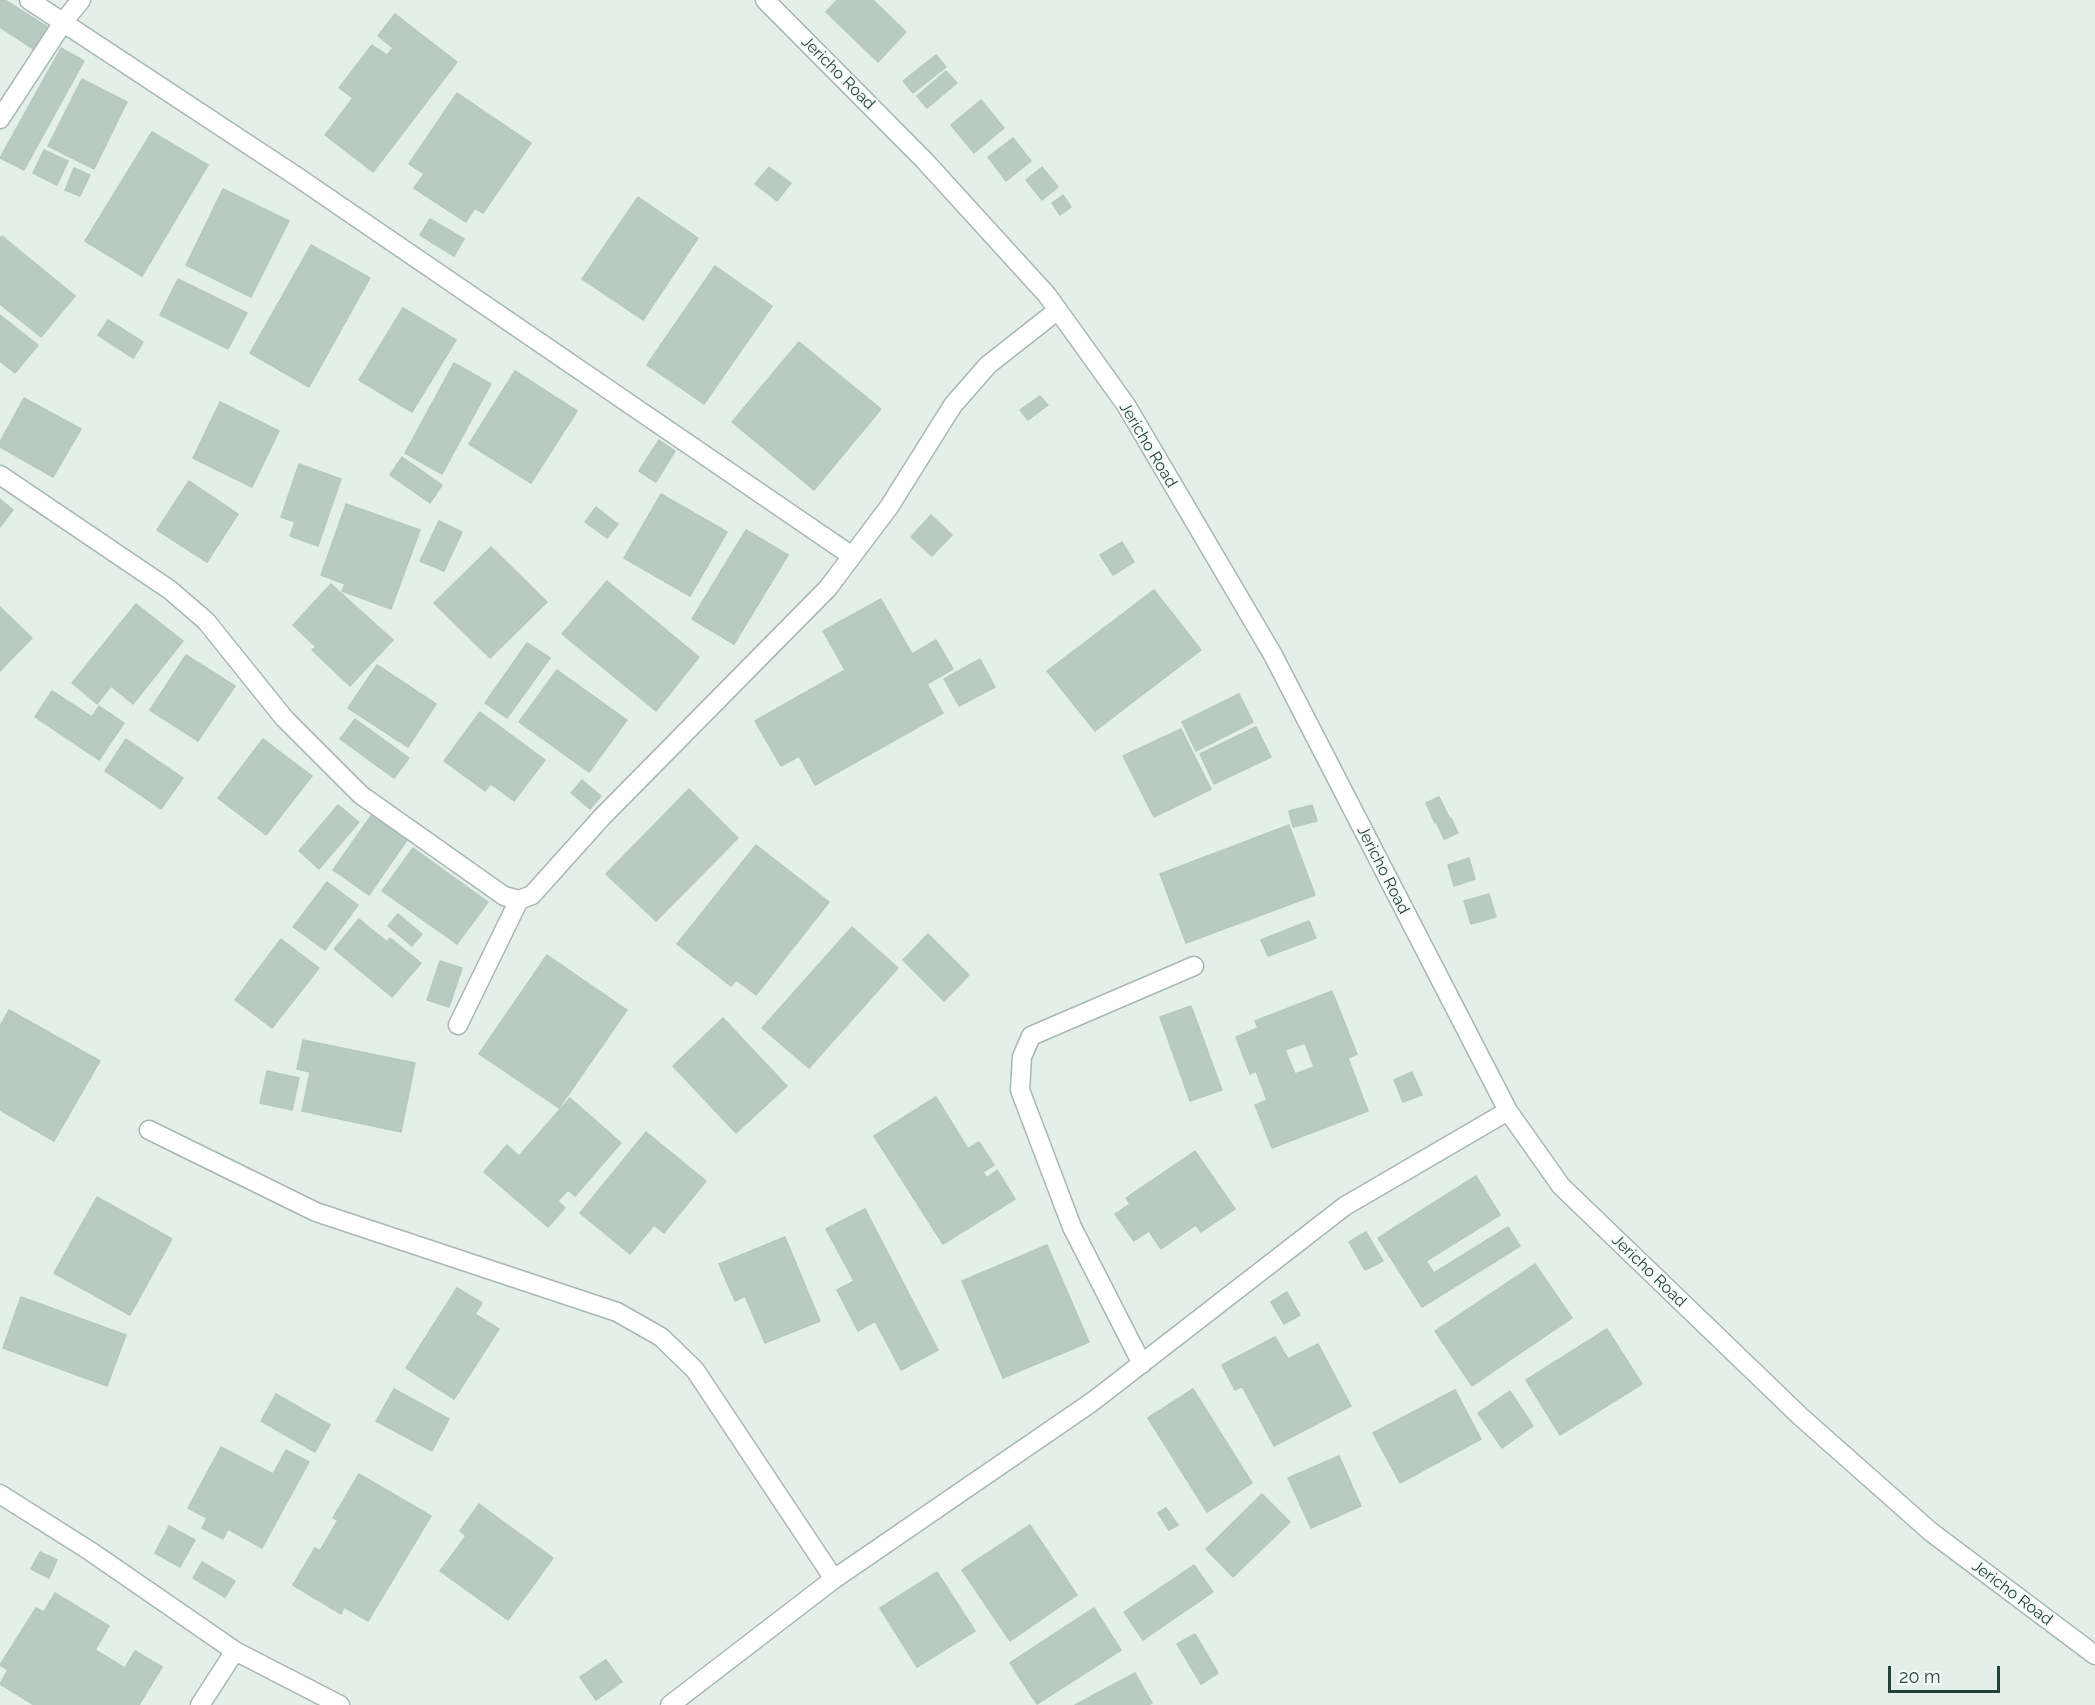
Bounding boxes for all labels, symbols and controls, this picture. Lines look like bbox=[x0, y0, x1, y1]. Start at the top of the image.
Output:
street label: Jericho Road bbox=[797, 32, 879, 114]
street label: Jericho Road bbox=[1115, 399, 1181, 491]
street label: Jericho Road bbox=[1353, 823, 1413, 917]
street label: Jericho Road bbox=[1608, 1231, 1690, 1311]
street label: Jericho Road bbox=[1968, 1556, 2056, 1630]
scale bar bbox=[1891, 1654, 2004, 1692]
text: 20 m bbox=[1899, 1666, 1941, 1687]

